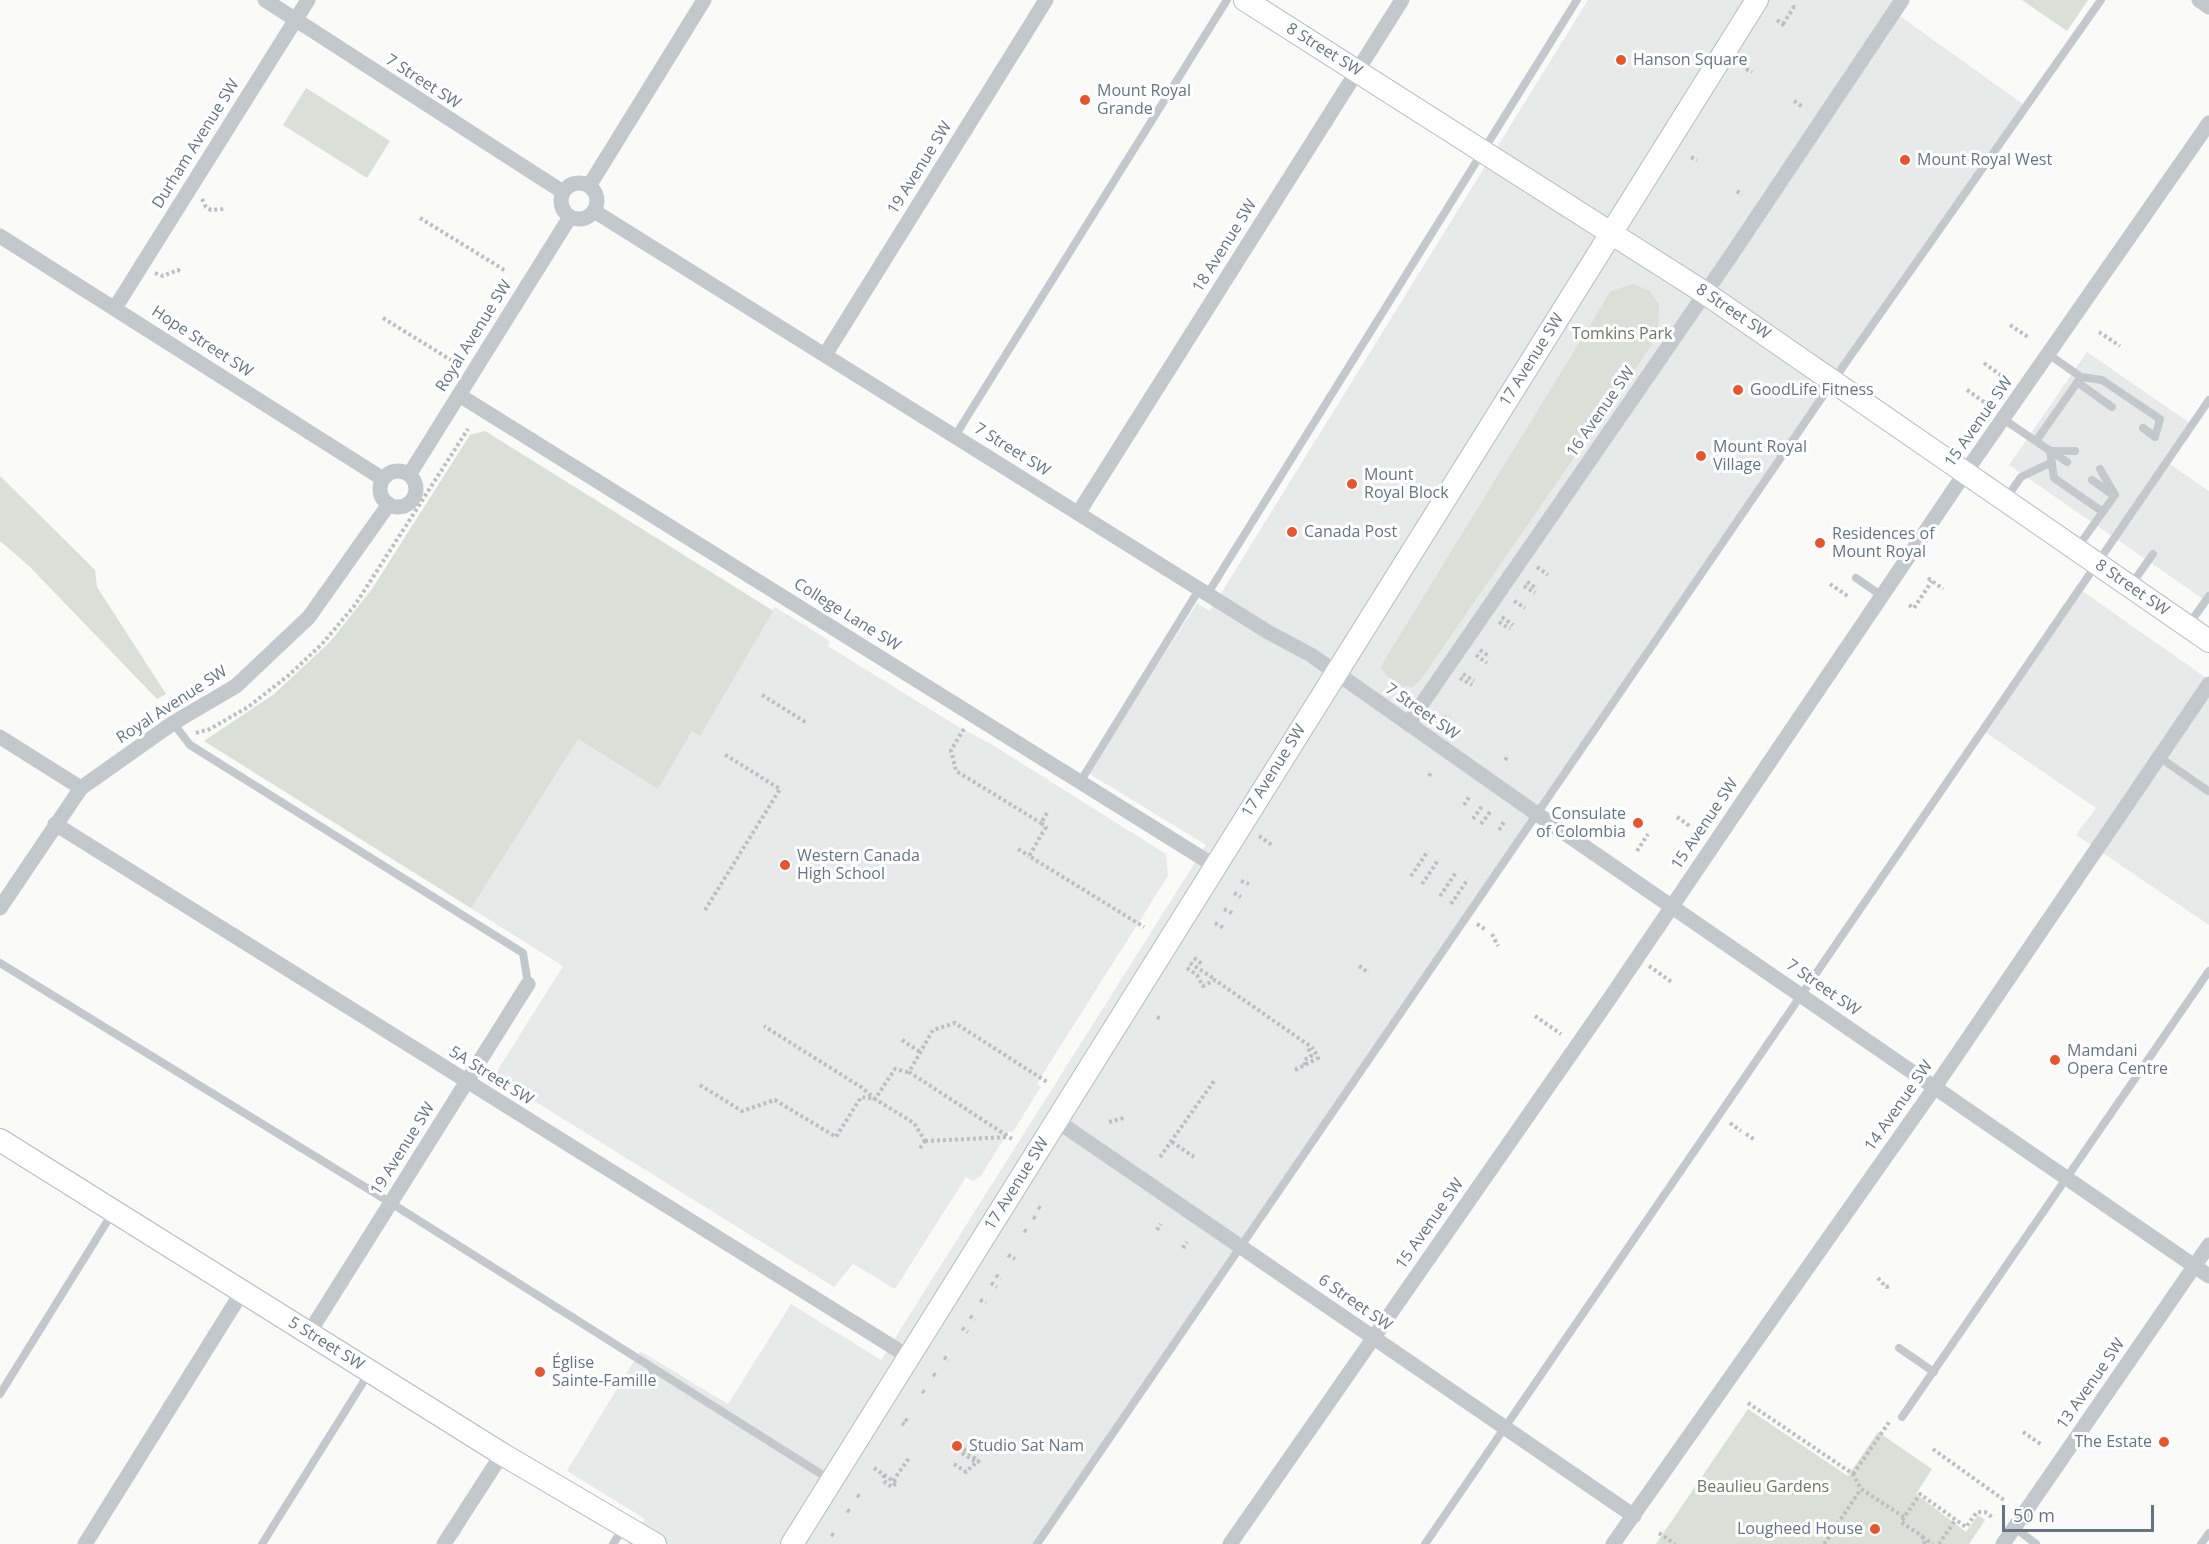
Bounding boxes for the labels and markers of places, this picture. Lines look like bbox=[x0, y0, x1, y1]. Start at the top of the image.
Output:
place label: Hanson Square bbox=[1633, 50, 1748, 70]
marker: Hanson Square bbox=[1614, 53, 1628, 67]
place label: Mount Royal Grande bbox=[1097, 81, 1191, 119]
marker: Mount Royal Grande bbox=[1078, 93, 1092, 107]
place label: Mount Royal West bbox=[1917, 150, 2052, 170]
marker: Mount Royal West bbox=[1898, 153, 1912, 167]
place label: GoodLife Fitness bbox=[1750, 380, 1874, 400]
marker: GoodLife Fitness bbox=[1731, 383, 1745, 397]
place label: Mount Royal Village bbox=[1713, 437, 1807, 475]
marker: Mount Royal Village bbox=[1694, 449, 1708, 463]
place label: Mount Royal Block bbox=[1364, 465, 1449, 503]
marker: Mount Royal Block bbox=[1345, 477, 1359, 491]
place label: Canada Post bbox=[1304, 522, 1397, 542]
place label: Residences of Mount Royal bbox=[1832, 524, 1935, 562]
marker: Canada Post bbox=[1285, 525, 1299, 539]
marker: Residences of Mount Royal bbox=[1813, 536, 1827, 550]
place label: Consulate of Colombia bbox=[1536, 804, 1626, 842]
marker: Consulate of Colombia bbox=[1631, 816, 1645, 830]
place label: Western Canada High School bbox=[797, 846, 920, 884]
marker: Western Canada High School bbox=[778, 858, 792, 872]
place label: Mamdani Opera Centre bbox=[2067, 1041, 2168, 1079]
marker: Mamdani Opera Centre bbox=[2048, 1053, 2062, 1067]
place label: Église Sainte-Famille bbox=[552, 1353, 656, 1391]
marker: Église Sainte-Famille bbox=[533, 1365, 547, 1379]
place label: The Estate bbox=[2074, 1432, 2152, 1452]
marker: The Estate bbox=[2157, 1435, 2171, 1449]
place label: Studio Sat Nam bbox=[969, 1436, 1084, 1456]
marker: Studio Sat Nam bbox=[950, 1439, 964, 1453]
place label: Lougheed House bbox=[1737, 1519, 1863, 1539]
marker: Lougheed House bbox=[1868, 1522, 1882, 1536]

